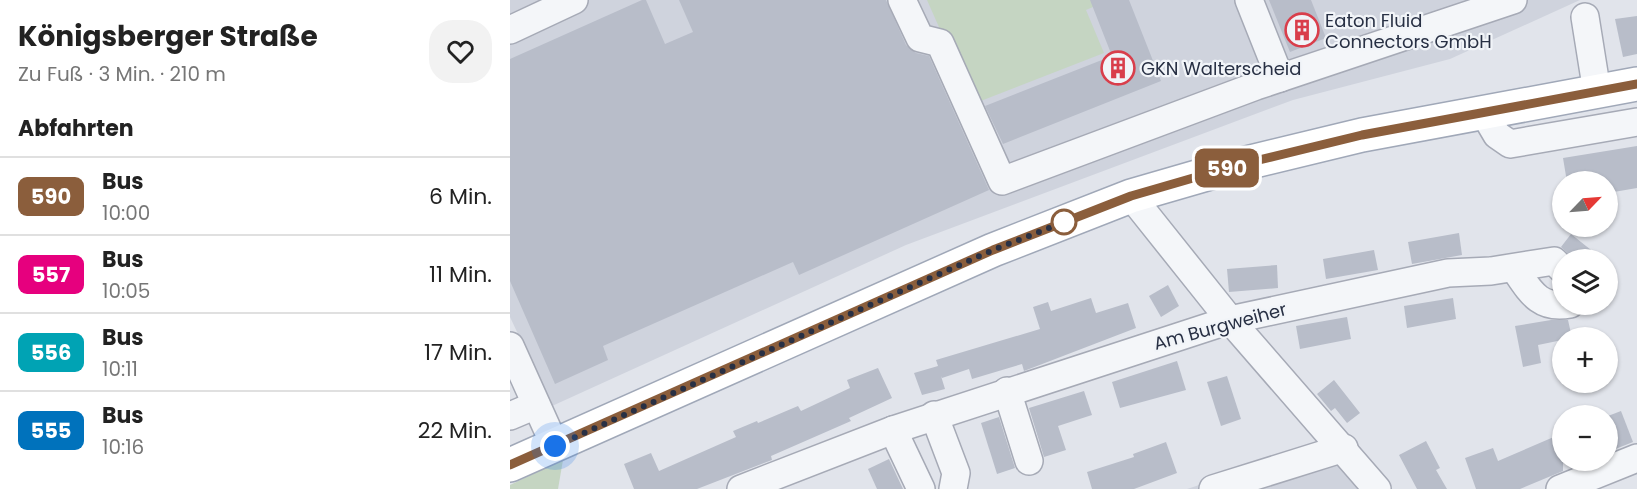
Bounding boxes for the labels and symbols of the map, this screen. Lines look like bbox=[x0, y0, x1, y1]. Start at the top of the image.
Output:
place label: Eaton Fluid Connectors GmbH bbox=[1325, 8, 1492, 54]
building icon: Eaton Fluid Connectors GmbH bbox=[1284, 12, 1320, 48]
building icon: GKN Walterscheid bbox=[1100, 50, 1136, 86]
place label: GKN Walterscheid bbox=[1141, 56, 1301, 81]
line badge: 590 bbox=[1192, 148, 1262, 188]
north arrow bbox=[1552, 171, 1618, 237]
unlabelled marker bbox=[1051, 209, 1077, 235]
street label: Am Burgweiher bbox=[1151, 296, 1290, 356]
your location bbox=[540, 431, 570, 461]

